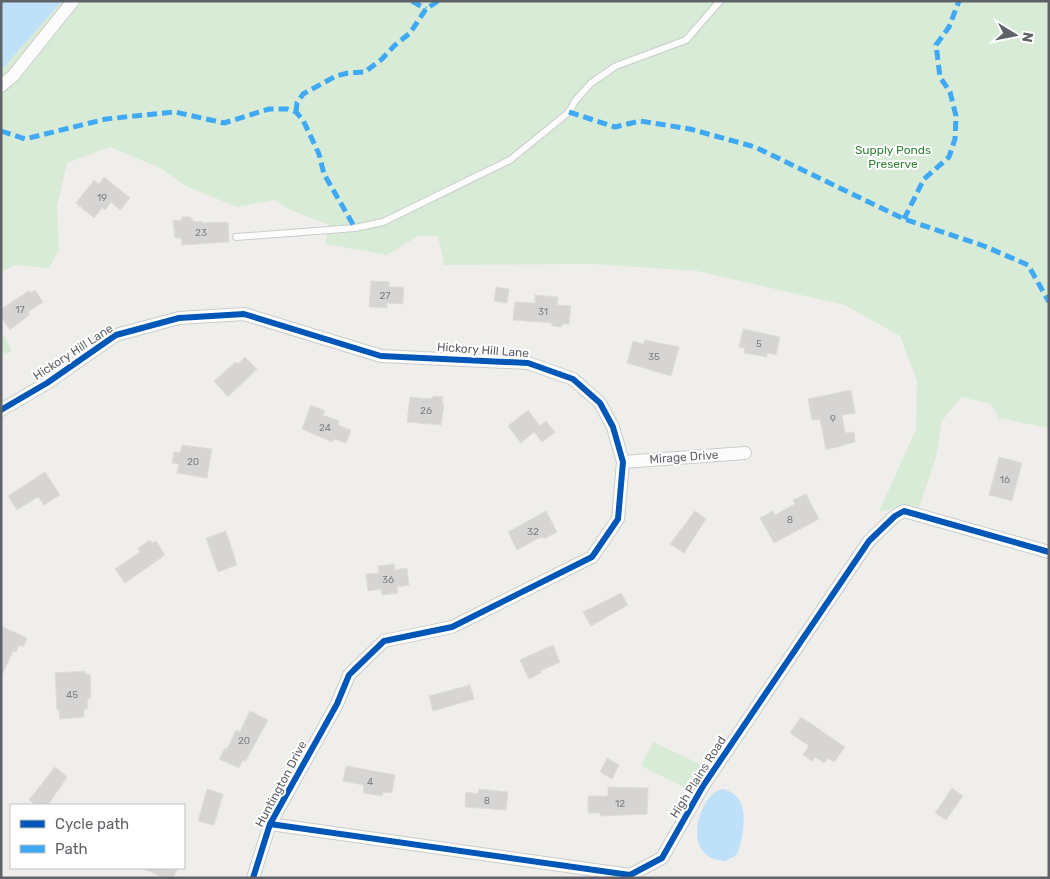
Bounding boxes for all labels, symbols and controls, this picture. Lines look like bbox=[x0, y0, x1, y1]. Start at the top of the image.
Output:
north arrow bbox=[990, 10, 1040, 60]
text: N bbox=[1018, 31, 1037, 44]
park label: Supply Ponds Preserve bbox=[855, 143, 931, 171]
house number: 19 bbox=[97, 192, 107, 204]
house number: 23 bbox=[195, 227, 207, 239]
house number: 27 bbox=[380, 290, 391, 302]
house number: 17 bbox=[15, 304, 25, 316]
house number: 31 bbox=[538, 306, 548, 318]
street label: Hickory Hill Lane bbox=[30, 321, 116, 383]
house number: 5 bbox=[756, 338, 762, 350]
street label: Hickory Hill Lane bbox=[436, 340, 530, 360]
house number: 35 bbox=[648, 351, 660, 363]
house number: 26 bbox=[420, 405, 432, 417]
house number: 9 bbox=[830, 413, 836, 425]
house number: 24 bbox=[319, 422, 331, 434]
street label: Mirage Drive bbox=[649, 448, 719, 466]
house number: 20 bbox=[187, 456, 199, 468]
house number: 16 bbox=[1000, 474, 1010, 486]
house number: 8 bbox=[787, 514, 793, 526]
house number: 32 bbox=[527, 526, 539, 538]
house number: 36 bbox=[382, 574, 394, 586]
house number: 45 bbox=[66, 689, 78, 701]
street label: High Plains Road bbox=[667, 734, 729, 820]
house number: 20 bbox=[238, 735, 250, 747]
street label: Huntington Drive bbox=[252, 738, 310, 830]
house number: 4 bbox=[367, 776, 373, 788]
house number: 8 bbox=[484, 795, 490, 807]
house number: 12 bbox=[615, 798, 625, 810]
legend bbox=[10, 804, 185, 869]
text: Cycle path bbox=[55, 815, 129, 833]
text: Path bbox=[55, 840, 88, 858]

